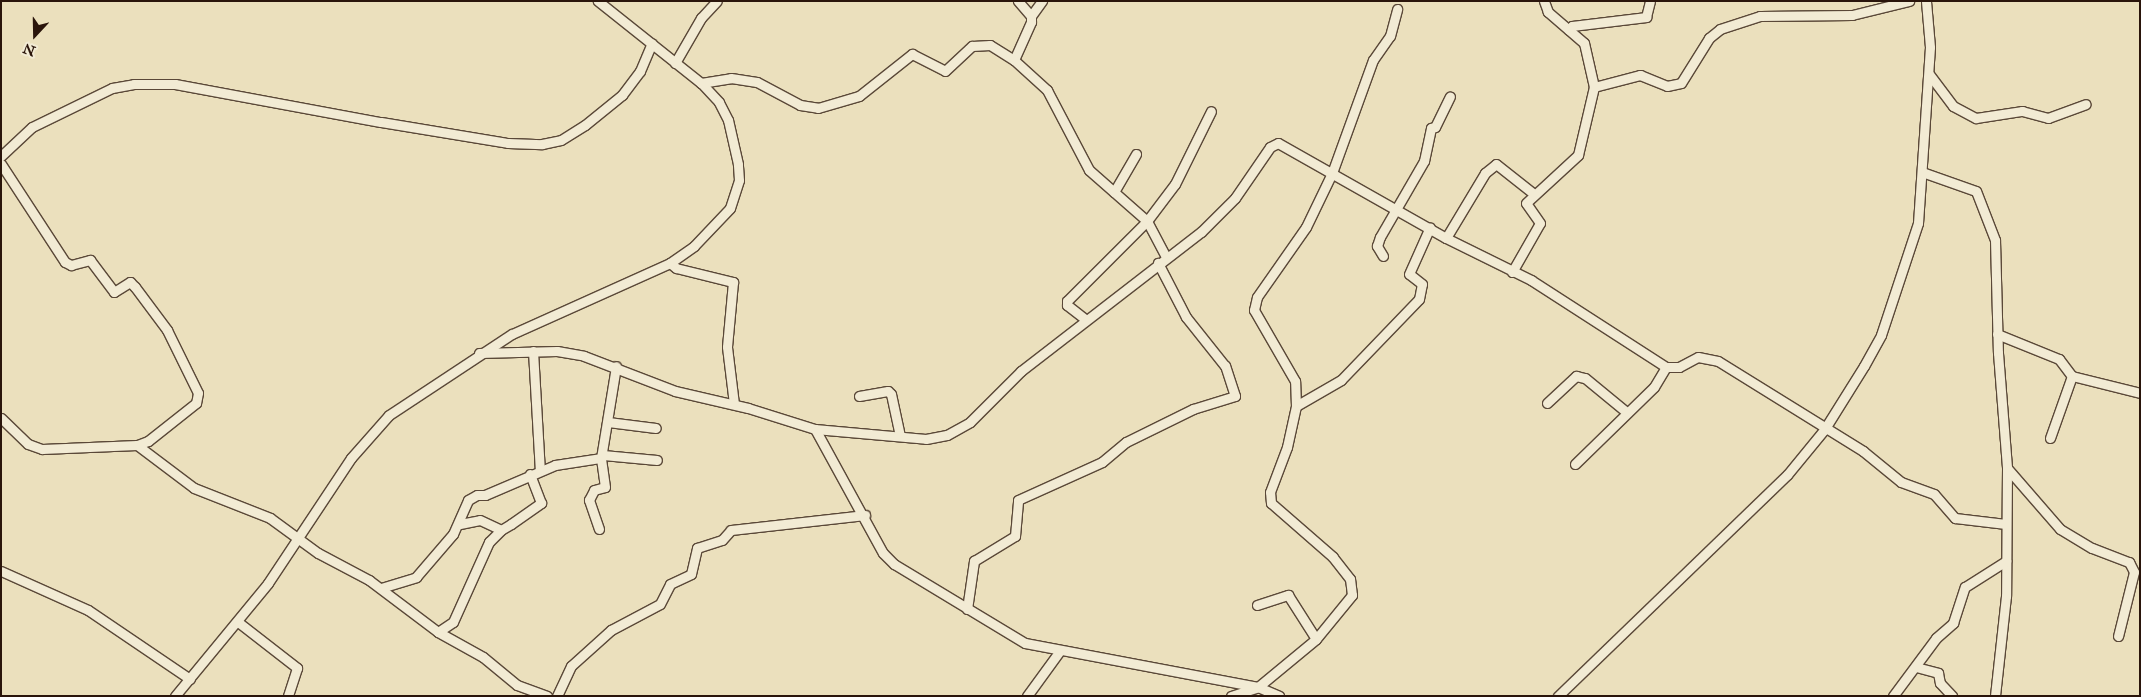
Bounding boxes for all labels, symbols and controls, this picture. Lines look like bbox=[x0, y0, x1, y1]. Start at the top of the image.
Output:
north arrow bbox=[10, 10, 60, 60]
text: N bbox=[21, 39, 38, 60]

